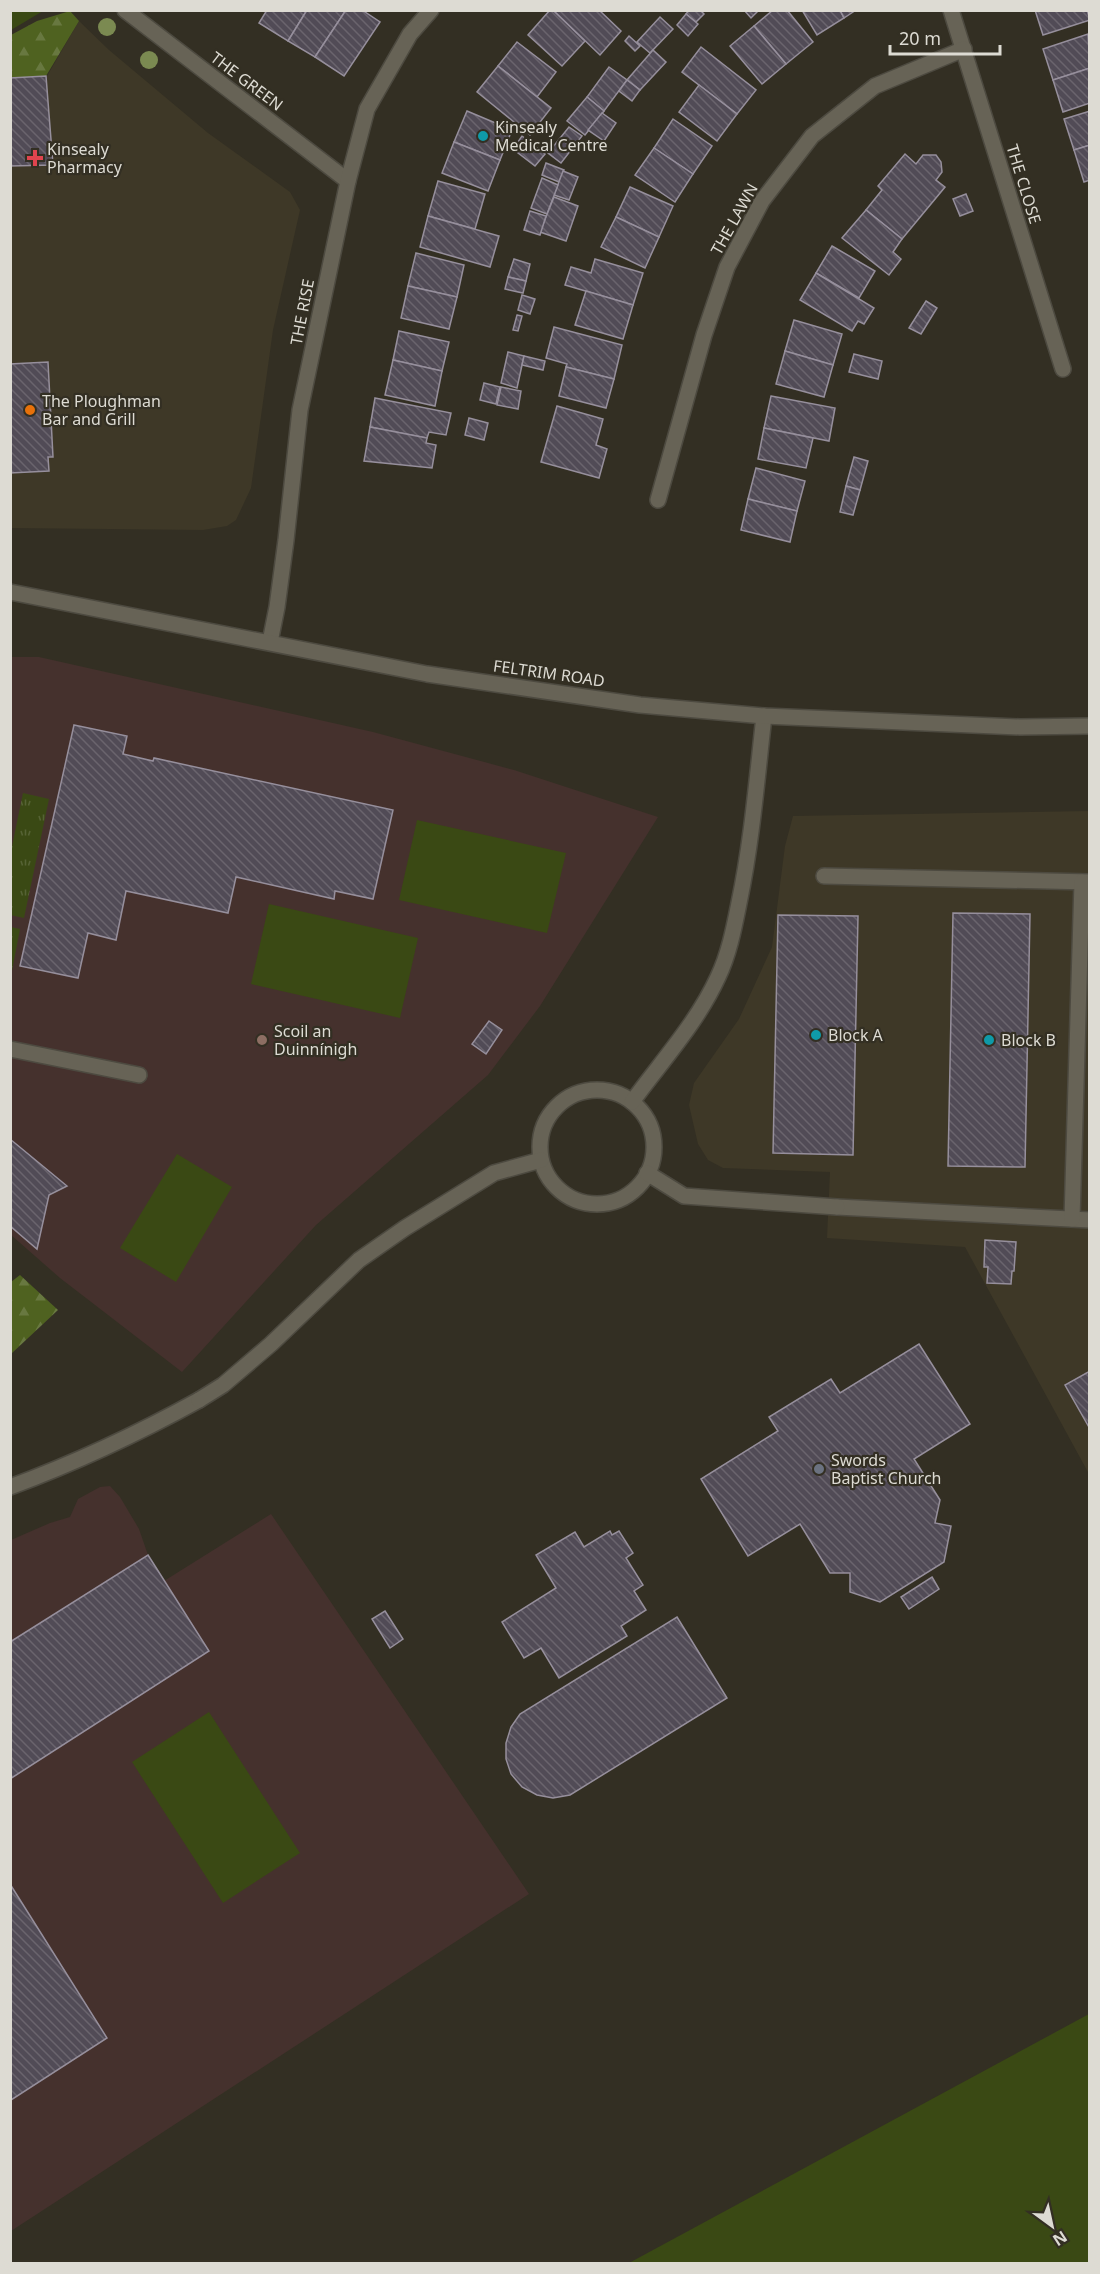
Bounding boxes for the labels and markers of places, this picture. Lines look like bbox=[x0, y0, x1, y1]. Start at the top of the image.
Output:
place label: Kinsealy Medical Centre bbox=[495, 116, 608, 156]
marker: Kinsealy Medical Centre bbox=[476, 129, 490, 143]
place label: Kinsealy Pharmacy bbox=[47, 138, 123, 178]
marker: Kinsealy Pharmacy bbox=[28, 151, 42, 165]
place label: The Ploughman Bar and Grill bbox=[42, 390, 161, 430]
marker: The Ploughman Bar and Grill bbox=[23, 403, 37, 417]
place label: Scoil an Duinnínigh bbox=[274, 1020, 357, 1060]
place label: Block A bbox=[828, 1024, 884, 1046]
marker: Block A bbox=[809, 1028, 823, 1042]
place label: Block B bbox=[1001, 1029, 1056, 1051]
marker: Scoil an Duinnínigh bbox=[255, 1033, 269, 1047]
marker: Block B bbox=[982, 1033, 996, 1047]
place label: Swords Baptist Church bbox=[831, 1449, 941, 1489]
marker: Swords Baptist Church bbox=[812, 1462, 826, 1476]

